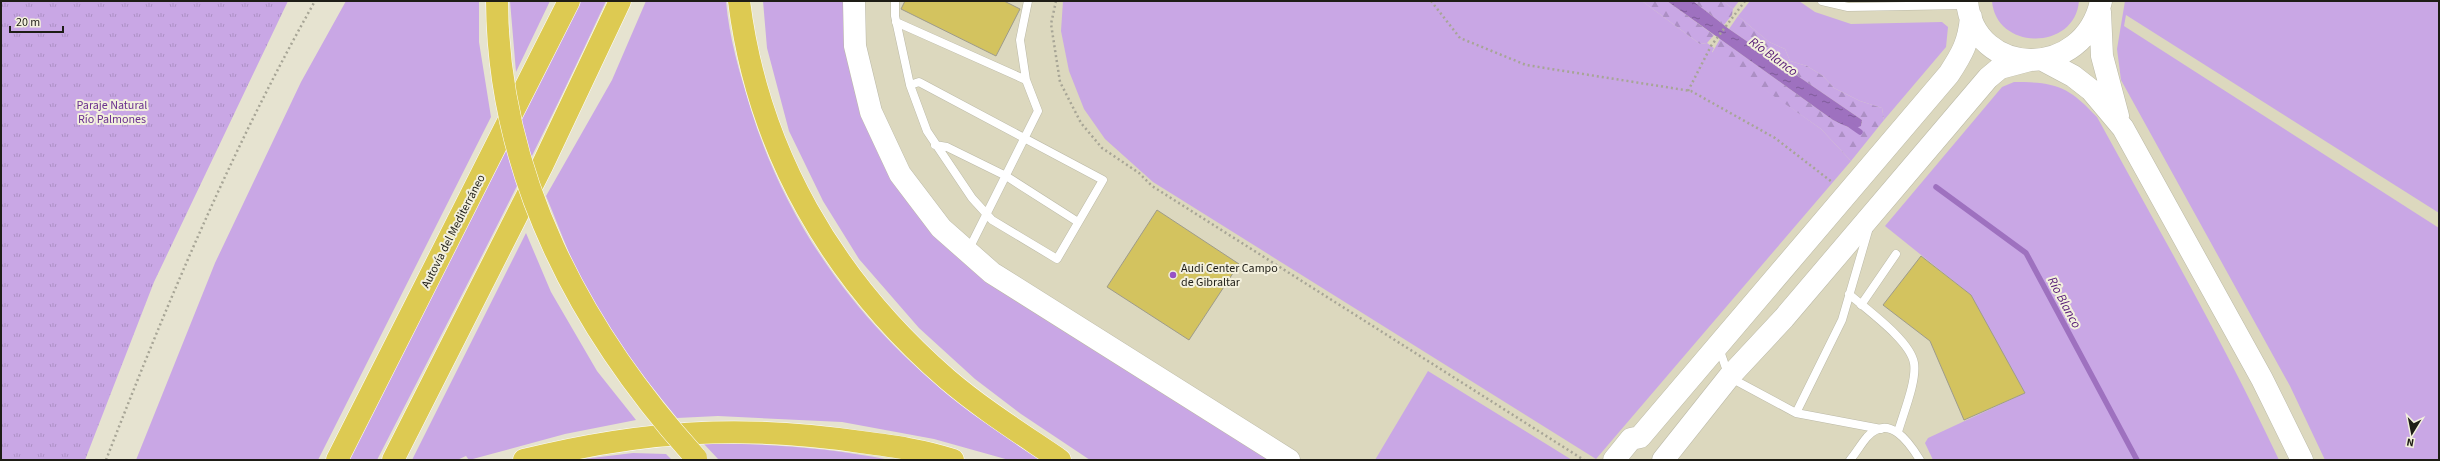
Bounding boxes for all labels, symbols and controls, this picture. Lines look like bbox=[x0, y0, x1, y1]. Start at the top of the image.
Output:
scale bar bbox=[10, 8, 63, 34]
text: 20 m bbox=[16, 14, 40, 31]
water label: Río Blanco bbox=[1745, 33, 1802, 81]
park label: Paraje Natural Río Palmones bbox=[77, 97, 147, 128]
street label: Autovía del Mediterráneo bbox=[417, 171, 490, 291]
place label: Audi Center Campo de Gibraltar bbox=[1181, 260, 1278, 291]
marker: Audi Center Campo de Gibraltar bbox=[1168, 270, 1178, 280]
water label: Río Blanco bbox=[2043, 273, 2085, 332]
north arrow bbox=[2392, 413, 2432, 453]
text: N bbox=[2405, 434, 2415, 450]

